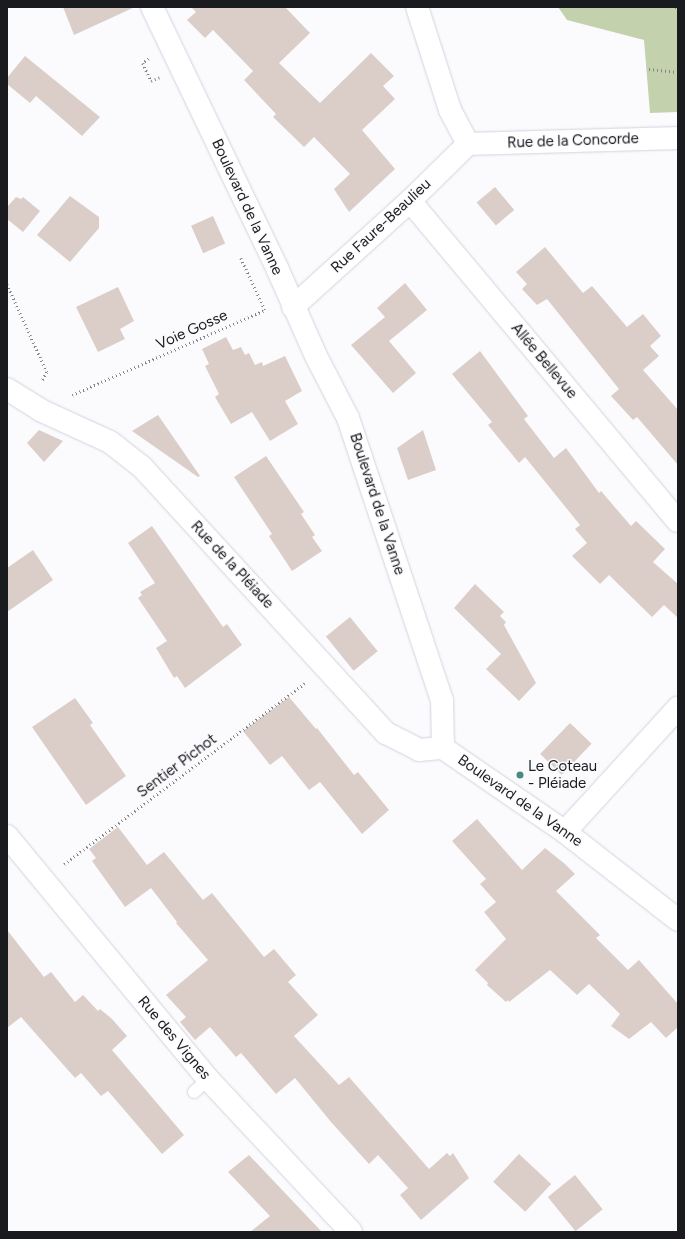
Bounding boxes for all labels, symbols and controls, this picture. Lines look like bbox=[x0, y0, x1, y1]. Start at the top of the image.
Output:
street label: Rue de la Concorde bbox=[507, 130, 639, 152]
street label: Boulevard de la Vanne bbox=[208, 136, 286, 278]
street label: Rue Faure-Beaulieu bbox=[327, 175, 435, 277]
street label: Voie Gosse bbox=[154, 306, 230, 354]
street label: Allée Bellevue bbox=[507, 320, 581, 402]
street label: Boulevard de la Vanne bbox=[346, 431, 408, 577]
street label: Rue de la Pléiade bbox=[187, 517, 277, 613]
street label: Sentier Pichot bbox=[134, 730, 220, 802]
street label: Boulevard de la Vanne bbox=[454, 751, 586, 851]
place label: Le Coteau - Pléiade bbox=[528, 757, 597, 792]
marker: Le Coteau - Pléiade bbox=[515, 770, 525, 780]
street label: Rue des Vignes bbox=[134, 993, 214, 1083]

